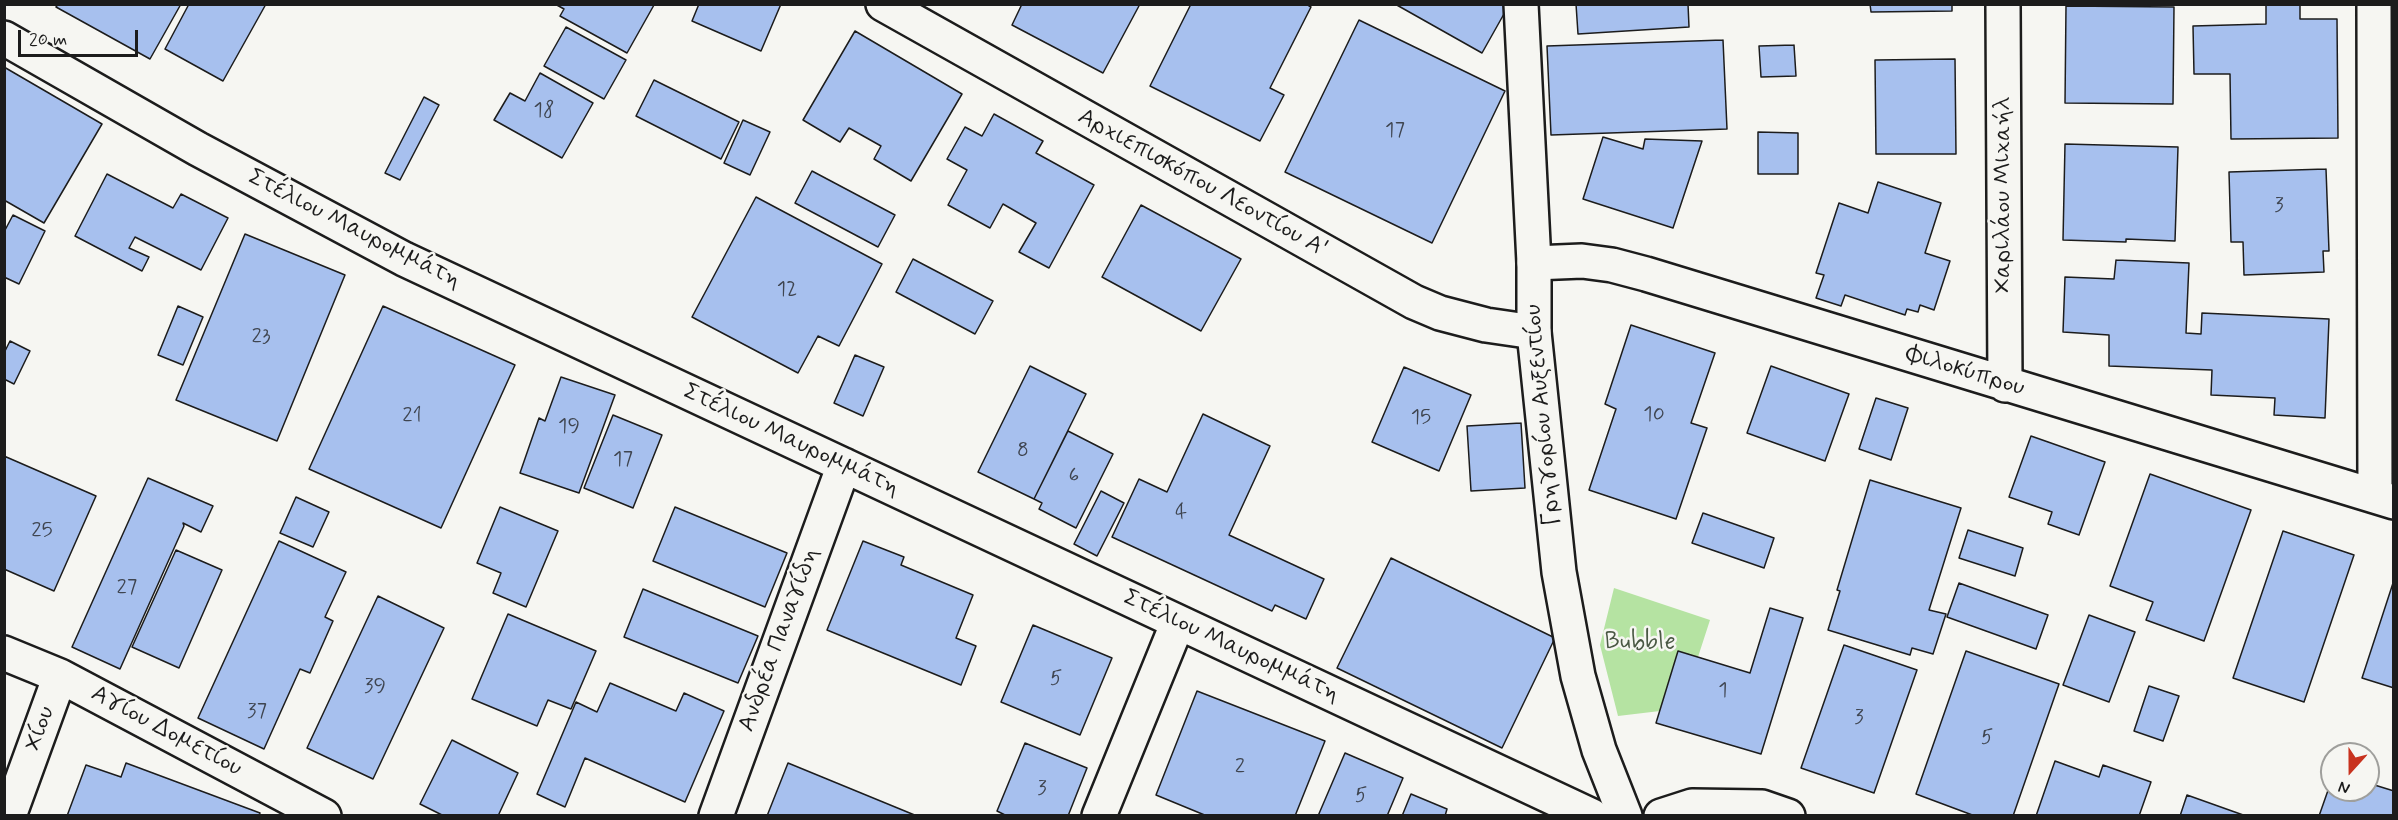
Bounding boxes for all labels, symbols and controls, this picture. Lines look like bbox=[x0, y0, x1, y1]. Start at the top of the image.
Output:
scale bar bbox=[21, 18, 141, 56]
text: 20 m bbox=[29, 28, 67, 52]
street label: Χαριλάου Μιχαήλ bbox=[1990, 97, 2018, 293]
house number: 18 bbox=[534, 99, 554, 125]
street label: Αρχιεπισκόπου Λεοντίου Α' bbox=[1072, 103, 1332, 265]
house number: 17 bbox=[1385, 119, 1405, 145]
street label: Στέλιου Μαυρομμάτη bbox=[243, 164, 465, 296]
house number: 3 bbox=[2274, 194, 2284, 220]
house number: 12 bbox=[777, 278, 797, 304]
street label: Γρηγορίου Αυξεντίου bbox=[1520, 303, 1568, 527]
house number: 23 bbox=[251, 325, 271, 351]
street label: Φιλοκύπρου bbox=[1902, 340, 2028, 404]
street label: Στέλιου Μαυρομμάτη bbox=[678, 378, 904, 504]
house number: 10 bbox=[1643, 403, 1665, 429]
house number: 21 bbox=[402, 404, 422, 430]
house number: 15 bbox=[1411, 406, 1431, 432]
house number: 19 bbox=[558, 415, 580, 441]
house number: 8 bbox=[1017, 439, 1029, 465]
house number: 17 bbox=[613, 448, 633, 474]
house number: 6 bbox=[1069, 464, 1079, 490]
house number: 4 bbox=[1175, 501, 1187, 527]
house number: 25 bbox=[31, 519, 53, 545]
street label: Ανδρέα Παναγίδη bbox=[733, 544, 827, 736]
house number: 27 bbox=[117, 576, 137, 602]
street label: Στέλιου Μαυρομμάτη bbox=[1118, 584, 1344, 710]
park label: Bubble bbox=[1604, 629, 1676, 657]
house number: 5 bbox=[1050, 667, 1062, 693]
house number: 39 bbox=[364, 675, 386, 701]
house number: 1 bbox=[1718, 679, 1728, 705]
street label: Αγίου Δομετίου bbox=[86, 680, 246, 784]
house number: 37 bbox=[247, 700, 267, 726]
street label: Χίου bbox=[20, 703, 62, 755]
house number: 3 bbox=[1854, 706, 1864, 732]
house number: 5 bbox=[1981, 726, 1993, 752]
north arrow bbox=[2320, 742, 2380, 802]
house number: 2 bbox=[1235, 755, 1245, 781]
text: N bbox=[2335, 776, 2353, 799]
house number: 3 bbox=[1037, 777, 1047, 803]
house number: 5 bbox=[1355, 784, 1367, 810]

